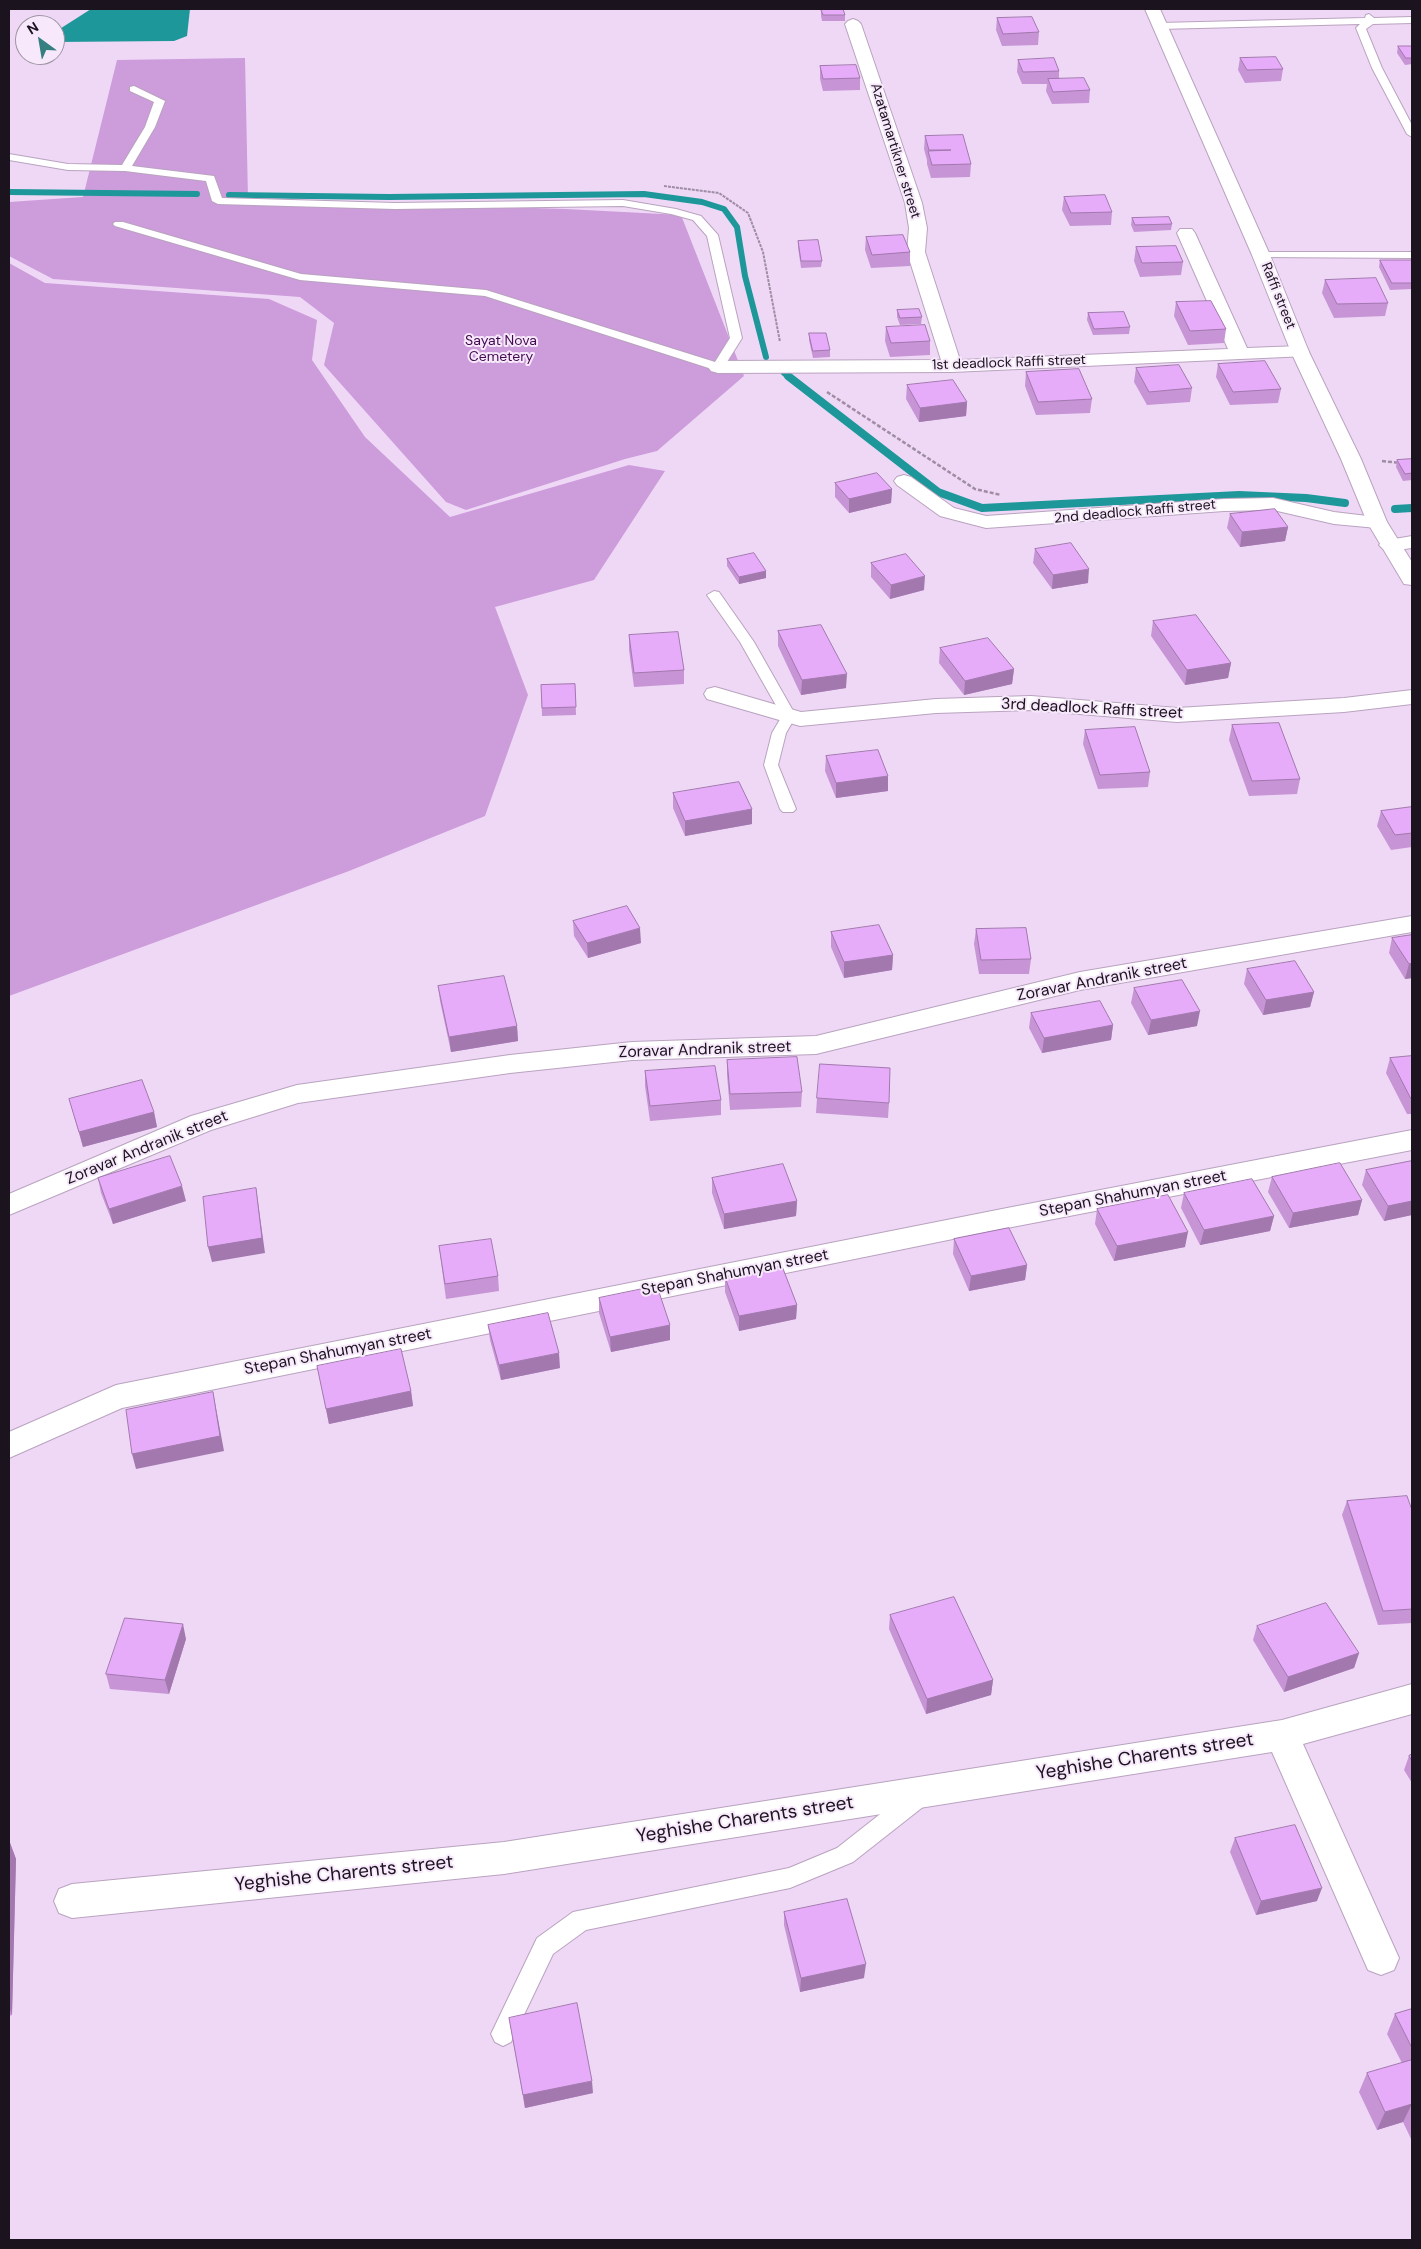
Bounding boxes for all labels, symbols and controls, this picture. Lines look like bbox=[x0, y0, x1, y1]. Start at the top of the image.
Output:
north arrow bbox=[15, 15, 65, 65]
text: N bbox=[23, 18, 42, 38]
street label: Azatamartikner street bbox=[866, 81, 924, 221]
street label: Raffi street bbox=[1257, 260, 1299, 332]
park label: Sayat Nova Cemetery bbox=[465, 333, 537, 366]
street label: 1st deadlock Raffi street bbox=[932, 352, 1086, 374]
street label: 2nd deadlock Raffi street bbox=[1053, 497, 1217, 527]
street label: 3rd deadlock Raffi street bbox=[1001, 695, 1183, 723]
street label: Zoravar Andranik street bbox=[1015, 954, 1189, 1006]
street label: Zoravar Andranik street bbox=[618, 1037, 792, 1063]
street label: Zoravar Andranik street bbox=[63, 1107, 231, 1189]
street label: Stepan Shahumyan street bbox=[1038, 1166, 1228, 1222]
street label: Stepan Shahumyan street bbox=[640, 1245, 830, 1301]
street label: Stepan Shahumyan street bbox=[243, 1324, 433, 1380]
street label: Yeghishe Charents street bbox=[1035, 1729, 1255, 1785]
street label: Yeghishe Charents street bbox=[635, 1792, 855, 1848]
street label: Yeghishe Charents street bbox=[234, 1851, 454, 1897]

